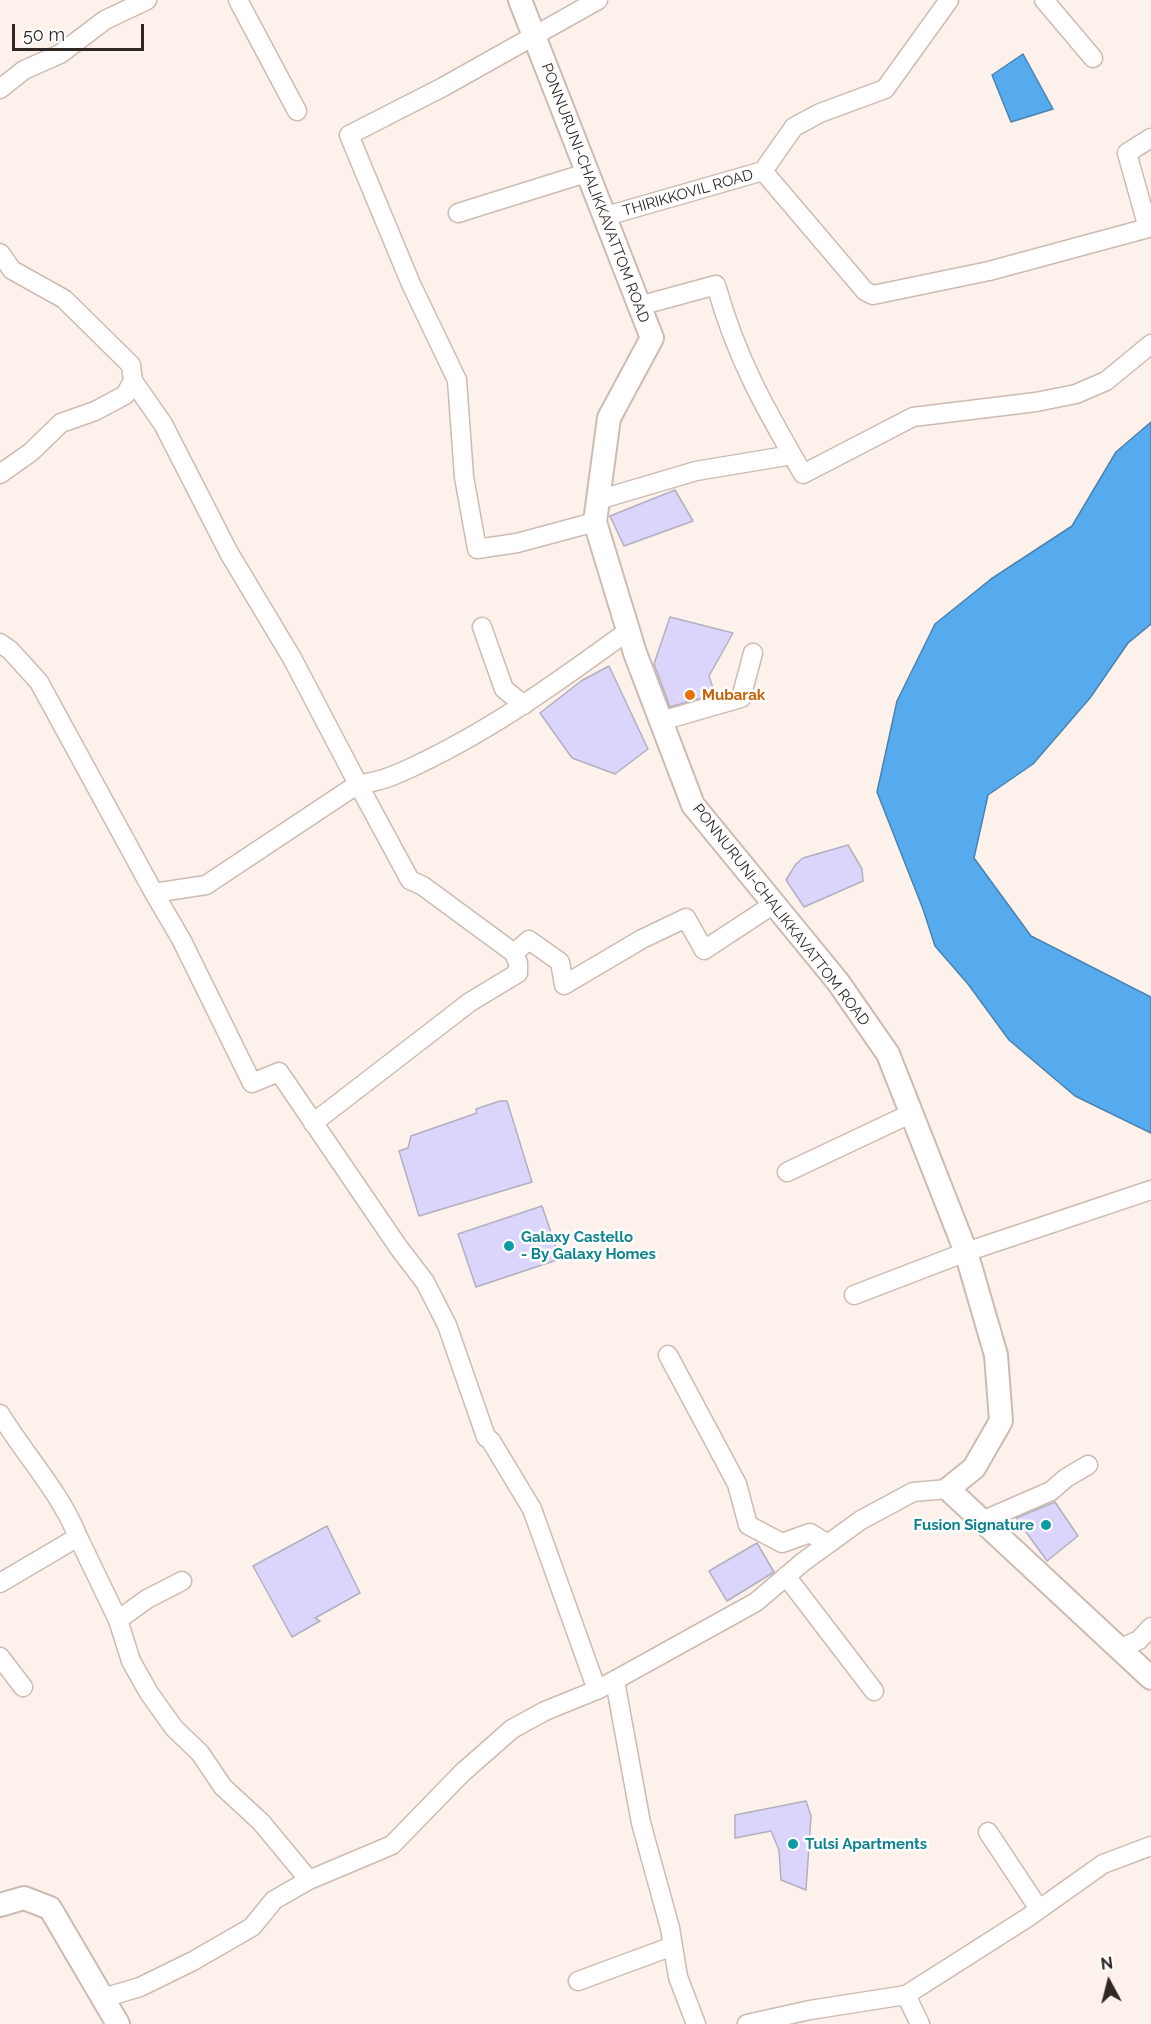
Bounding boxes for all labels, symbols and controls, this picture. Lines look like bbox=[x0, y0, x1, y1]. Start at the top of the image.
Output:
scale bar bbox=[15, 12, 147, 50]
text: 50 m bbox=[23, 24, 65, 45]
street label: PONNURUNI-CHALIKKAVATTOM ROAD bbox=[537, 61, 653, 325]
street label: THIRIKKOVIL ROAD bbox=[621, 166, 755, 220]
place label: Mubarak bbox=[702, 686, 765, 704]
marker: Mubarak bbox=[683, 688, 697, 702]
street label: PONNURUNI-CHALIKKAVATTOM ROAD bbox=[689, 801, 873, 1029]
place label: Galaxy Castello - By Galaxy Homes bbox=[521, 1228, 656, 1263]
marker: Galaxy Castello - By Galaxy Homes bbox=[502, 1239, 516, 1253]
place label: Fusion Signature bbox=[914, 1516, 1034, 1534]
marker: Fusion Signature bbox=[1039, 1518, 1053, 1532]
place label: Tulsi Apartments bbox=[805, 1835, 927, 1853]
marker: Tulsi Apartments bbox=[786, 1837, 800, 1851]
north arrow bbox=[1079, 1952, 1139, 2012]
text: N bbox=[1100, 1953, 1114, 1974]

